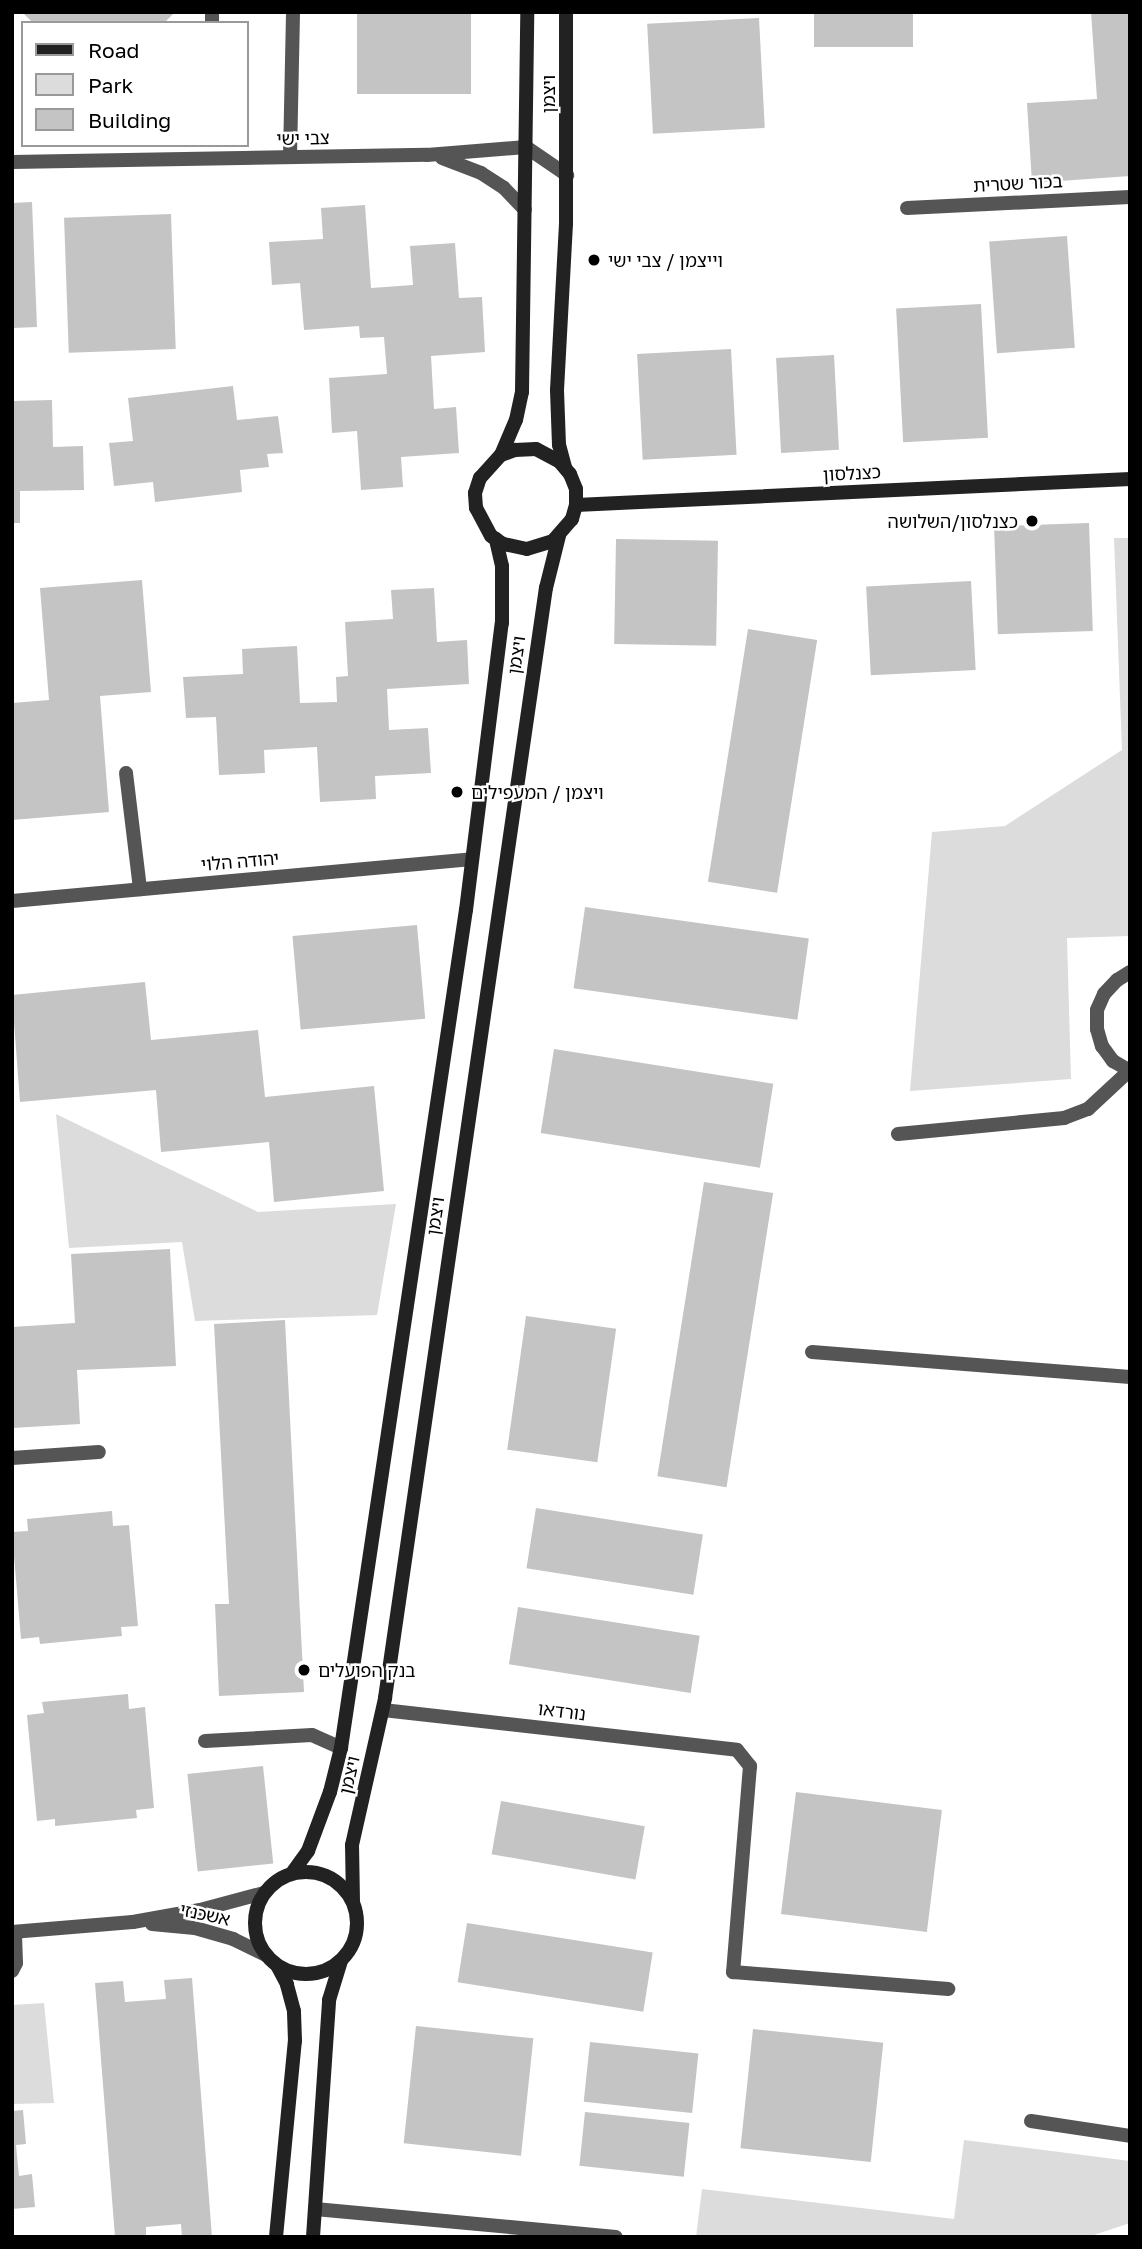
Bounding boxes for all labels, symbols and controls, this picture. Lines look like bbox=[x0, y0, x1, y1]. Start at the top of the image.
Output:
legend bbox=[21, 21, 248, 147]
text: Road bbox=[88, 37, 139, 63]
text: Park bbox=[88, 72, 133, 98]
street label: ויצמן bbox=[537, 75, 559, 113]
text: Building bbox=[88, 107, 171, 133]
street label: צבי ישי bbox=[276, 127, 330, 149]
street label: בכור שטרית bbox=[973, 170, 1063, 196]
place label: וייצמן / צבי ישי bbox=[608, 249, 723, 271]
marker: וייצמן / צבי ישי bbox=[586, 252, 602, 268]
street label: כצנלסון bbox=[822, 461, 882, 485]
place label: כצנלסון/השלושה bbox=[888, 510, 1018, 532]
marker: כצנלסון/השלושה bbox=[1024, 513, 1040, 529]
street label: ויצמן bbox=[503, 634, 529, 676]
place label: ויצמן / המעפילים bbox=[471, 781, 604, 803]
marker: ויצמן / המעפילים bbox=[449, 784, 465, 800]
street label: יהודה הלוי bbox=[200, 847, 280, 875]
street label: ויצמן bbox=[422, 1195, 448, 1237]
place label: בנק הפועלים bbox=[318, 1659, 416, 1681]
marker: בנק הפועלים bbox=[296, 1662, 312, 1678]
street label: נורדאו bbox=[537, 1697, 587, 1725]
street label: ויצמן bbox=[334, 1754, 364, 1796]
street label: אשכנזי bbox=[178, 1898, 232, 1930]

